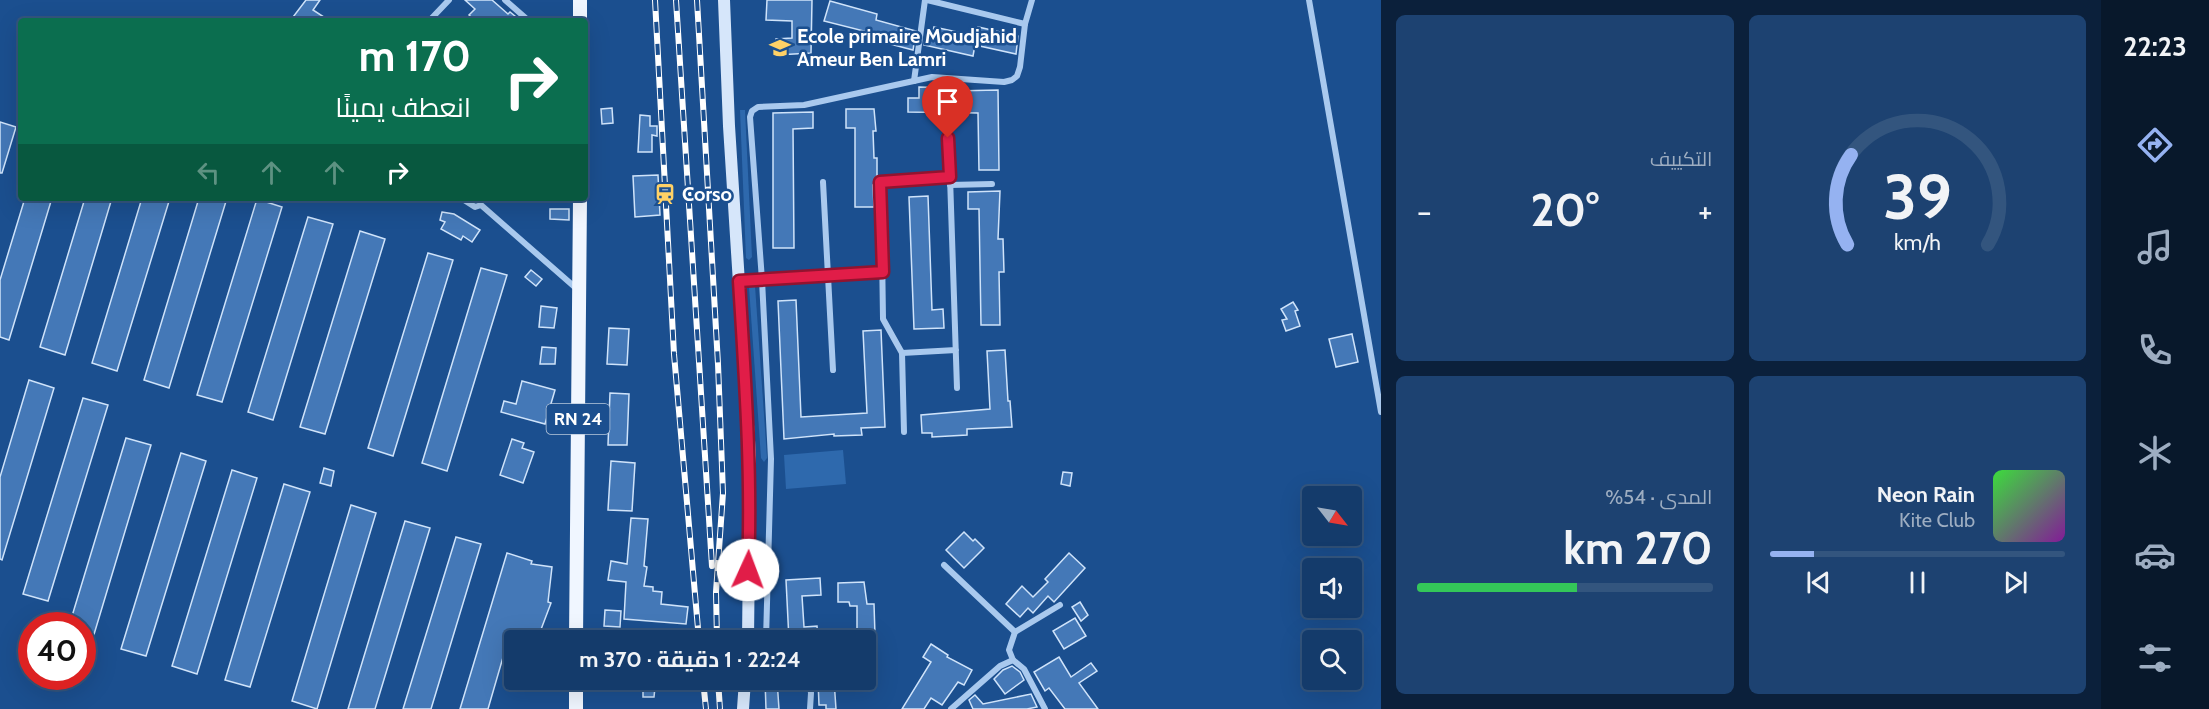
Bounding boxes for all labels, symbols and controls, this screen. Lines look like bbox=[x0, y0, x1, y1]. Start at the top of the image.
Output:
place label: Ecole primaire Moudjahid Ameur Ben Lamri bbox=[797, 24, 1017, 71]
text: 170 m bbox=[359, 30, 471, 82]
text: 22:23 bbox=[2123, 30, 2187, 63]
school or university icon: Ecole primaire Moudjahid Ameur Ben Lamri bbox=[768, 36, 792, 60]
icon: right bbox=[492, 42, 570, 120]
pin bbox=[922, 76, 973, 138]
icon: arrive bbox=[931, 85, 964, 118]
text: انعطف يمينًا bbox=[335, 91, 471, 124]
icon: directions bbox=[2134, 124, 2176, 166]
text: التكييف bbox=[1650, 147, 1713, 171]
icon: left bbox=[192, 156, 225, 189]
icon: ahead bbox=[255, 156, 288, 189]
icon: ahead bbox=[318, 156, 351, 189]
icon: right bbox=[381, 156, 414, 189]
text: 39 bbox=[1883, 159, 1952, 235]
station icon: Corso bbox=[653, 182, 677, 206]
place label: Corso bbox=[682, 182, 732, 206]
text: 20° bbox=[1530, 183, 1599, 237]
text: − bbox=[1417, 191, 1432, 231]
text: + bbox=[1698, 191, 1713, 231]
icon: music bbox=[2134, 226, 2176, 268]
text: km/h bbox=[1894, 229, 1941, 255]
icon: phone bbox=[2134, 329, 2176, 371]
road number: RN 24 bbox=[546, 404, 610, 434]
icon: climate bbox=[2134, 432, 2176, 474]
text: Neon Rain bbox=[1877, 481, 1975, 508]
text: المدى · 54% bbox=[1605, 485, 1713, 509]
north arrow bbox=[1302, 486, 1362, 546]
map controls bbox=[1302, 486, 1362, 690]
text: Kite Club bbox=[1899, 508, 1975, 532]
text: 270 km bbox=[1563, 521, 1713, 575]
icon: car bbox=[2134, 534, 2176, 576]
position arrow bbox=[716, 538, 780, 602]
button: sound bbox=[1302, 558, 1362, 618]
icon: previous bbox=[1802, 566, 1835, 599]
icon: pause bbox=[1901, 566, 1934, 599]
icon: next bbox=[1999, 566, 2032, 599]
speed limit sign: 40 bbox=[18, 612, 96, 690]
button: search bbox=[1302, 630, 1362, 690]
icon: filters bbox=[2134, 637, 2176, 679]
text: 22:24 · 1 دقيقة · 370 m bbox=[579, 646, 801, 673]

